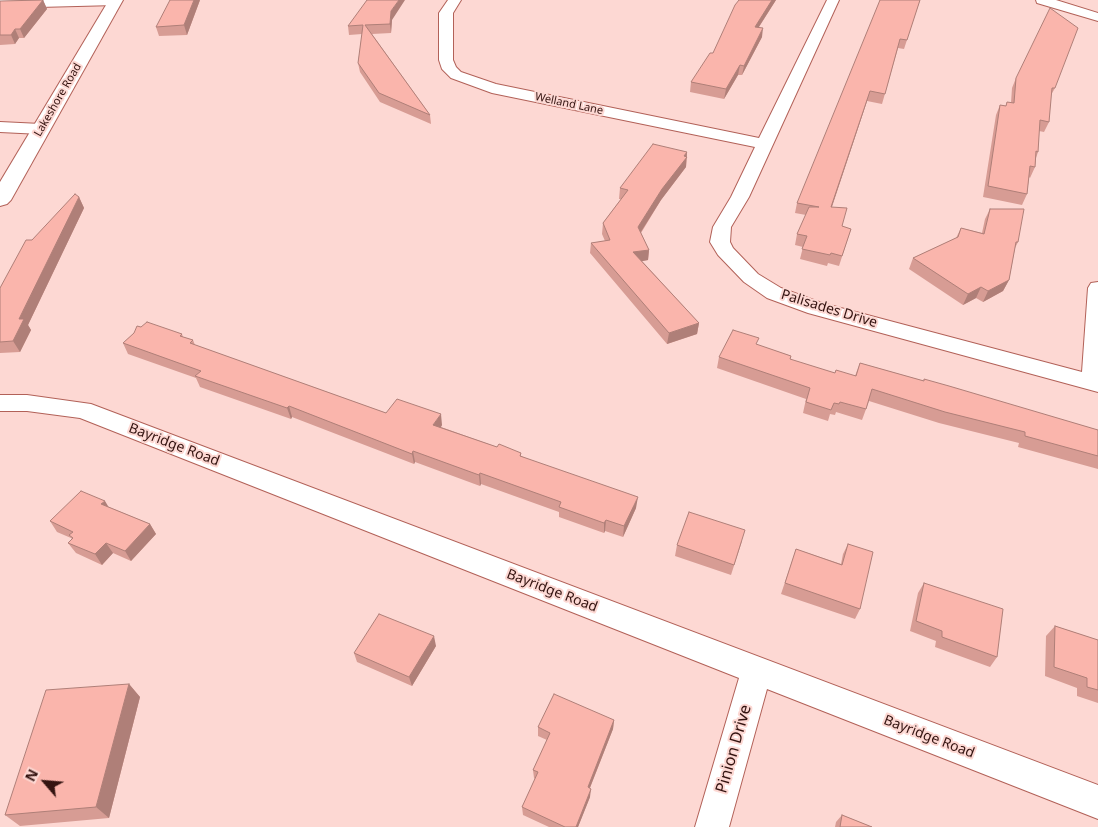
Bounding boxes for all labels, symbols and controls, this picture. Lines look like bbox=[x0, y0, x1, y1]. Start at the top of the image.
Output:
street label: Lakeshore Road bbox=[32, 61, 84, 139]
street label: Welland Lane bbox=[534, 90, 604, 118]
street label: Palisades Drive bbox=[779, 286, 879, 332]
street label: Bayridge Road bbox=[126, 420, 222, 470]
street label: Bayridge Road bbox=[504, 566, 600, 616]
street label: Pinion Drive bbox=[712, 703, 756, 795]
street label: Bayridge Road bbox=[881, 712, 977, 762]
north arrow bbox=[20, 757, 70, 807]
text: N bbox=[20, 766, 42, 784]

